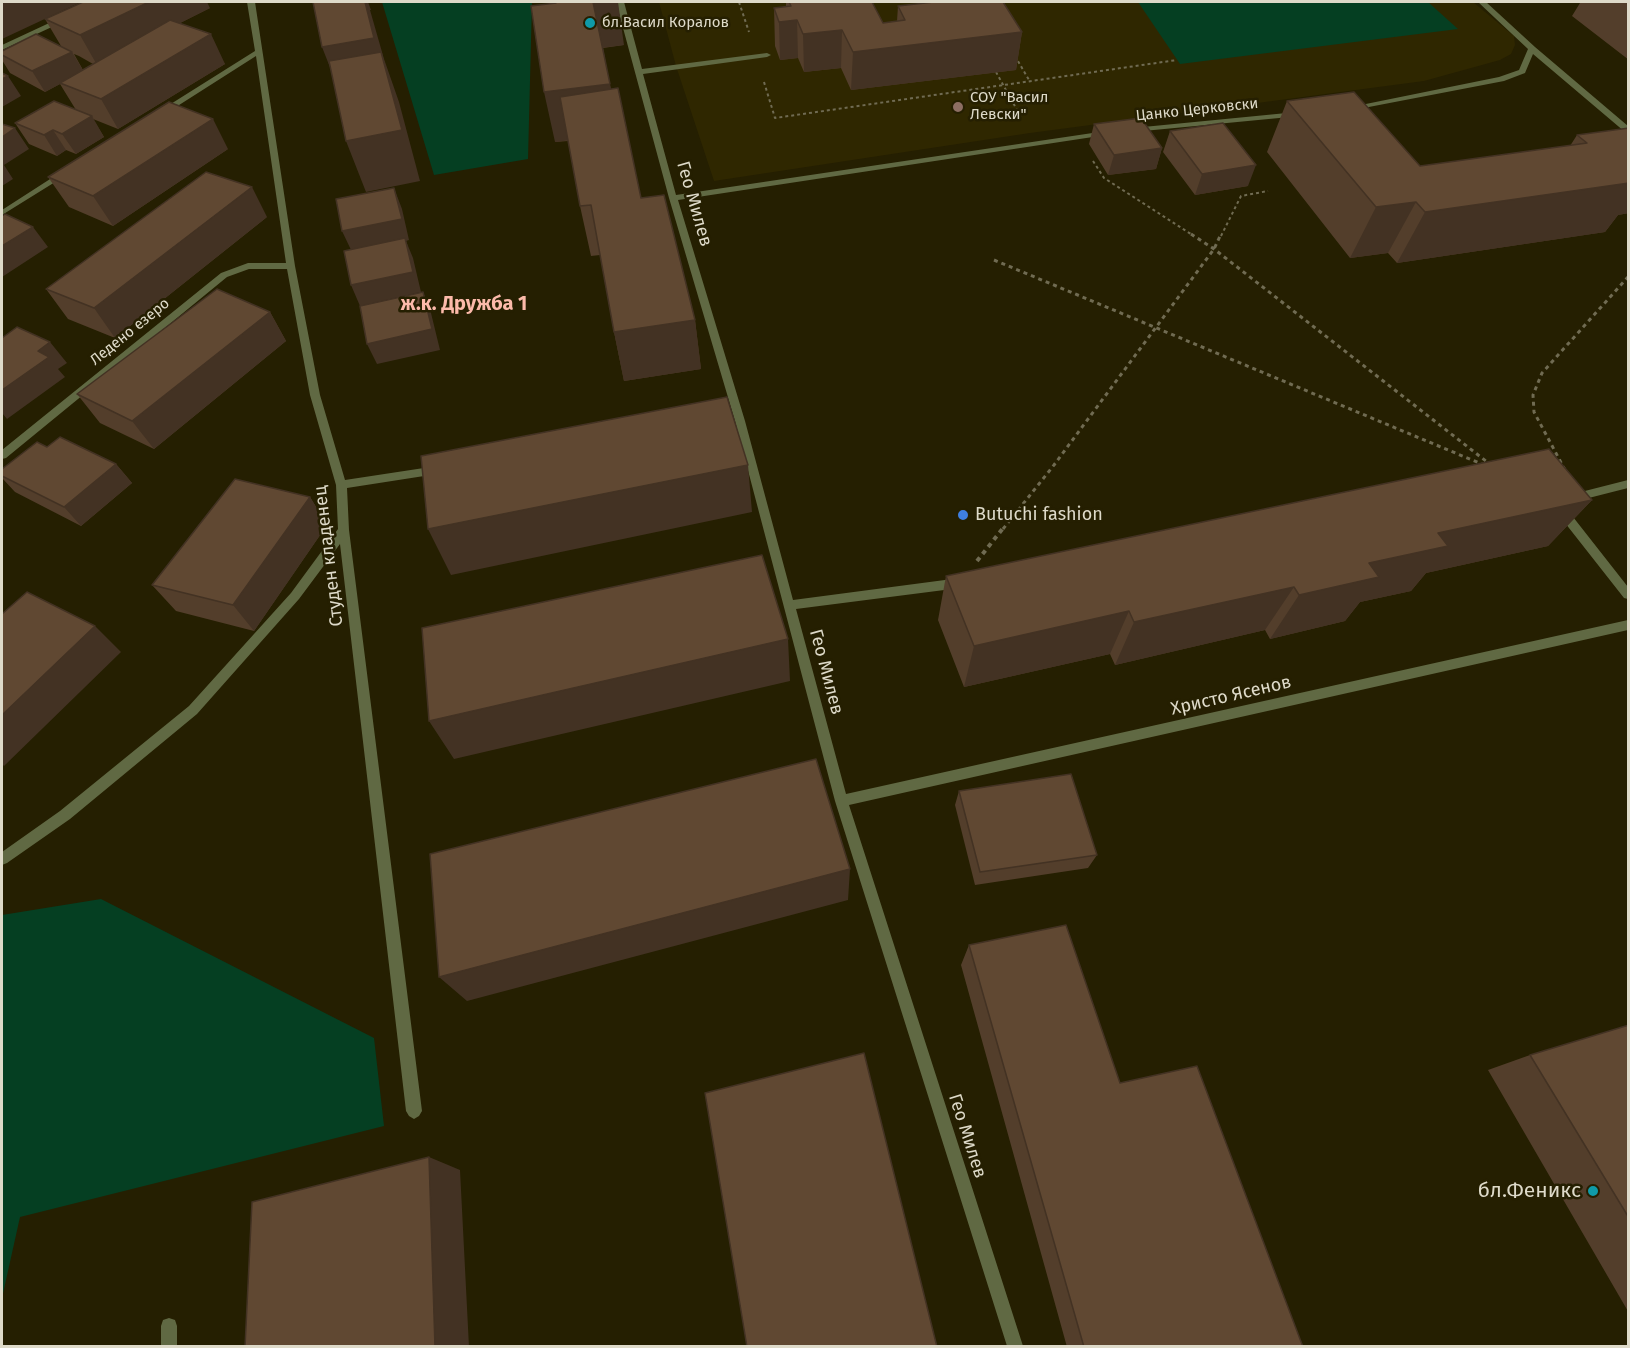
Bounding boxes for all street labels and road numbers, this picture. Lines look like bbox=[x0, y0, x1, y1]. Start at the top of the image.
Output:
street label: Цанко Церковски bbox=[1135, 95, 1259, 125]
street label: Гео Милев bbox=[672, 159, 716, 249]
street label: Ледено езеро bbox=[87, 294, 173, 370]
street label: Студен кладенец bbox=[310, 484, 348, 628]
street label: Гео Милев bbox=[804, 627, 848, 717]
street label: Христо Ясенов bbox=[1169, 672, 1293, 720]
street label: Гео Милев bbox=[943, 1091, 991, 1181]

